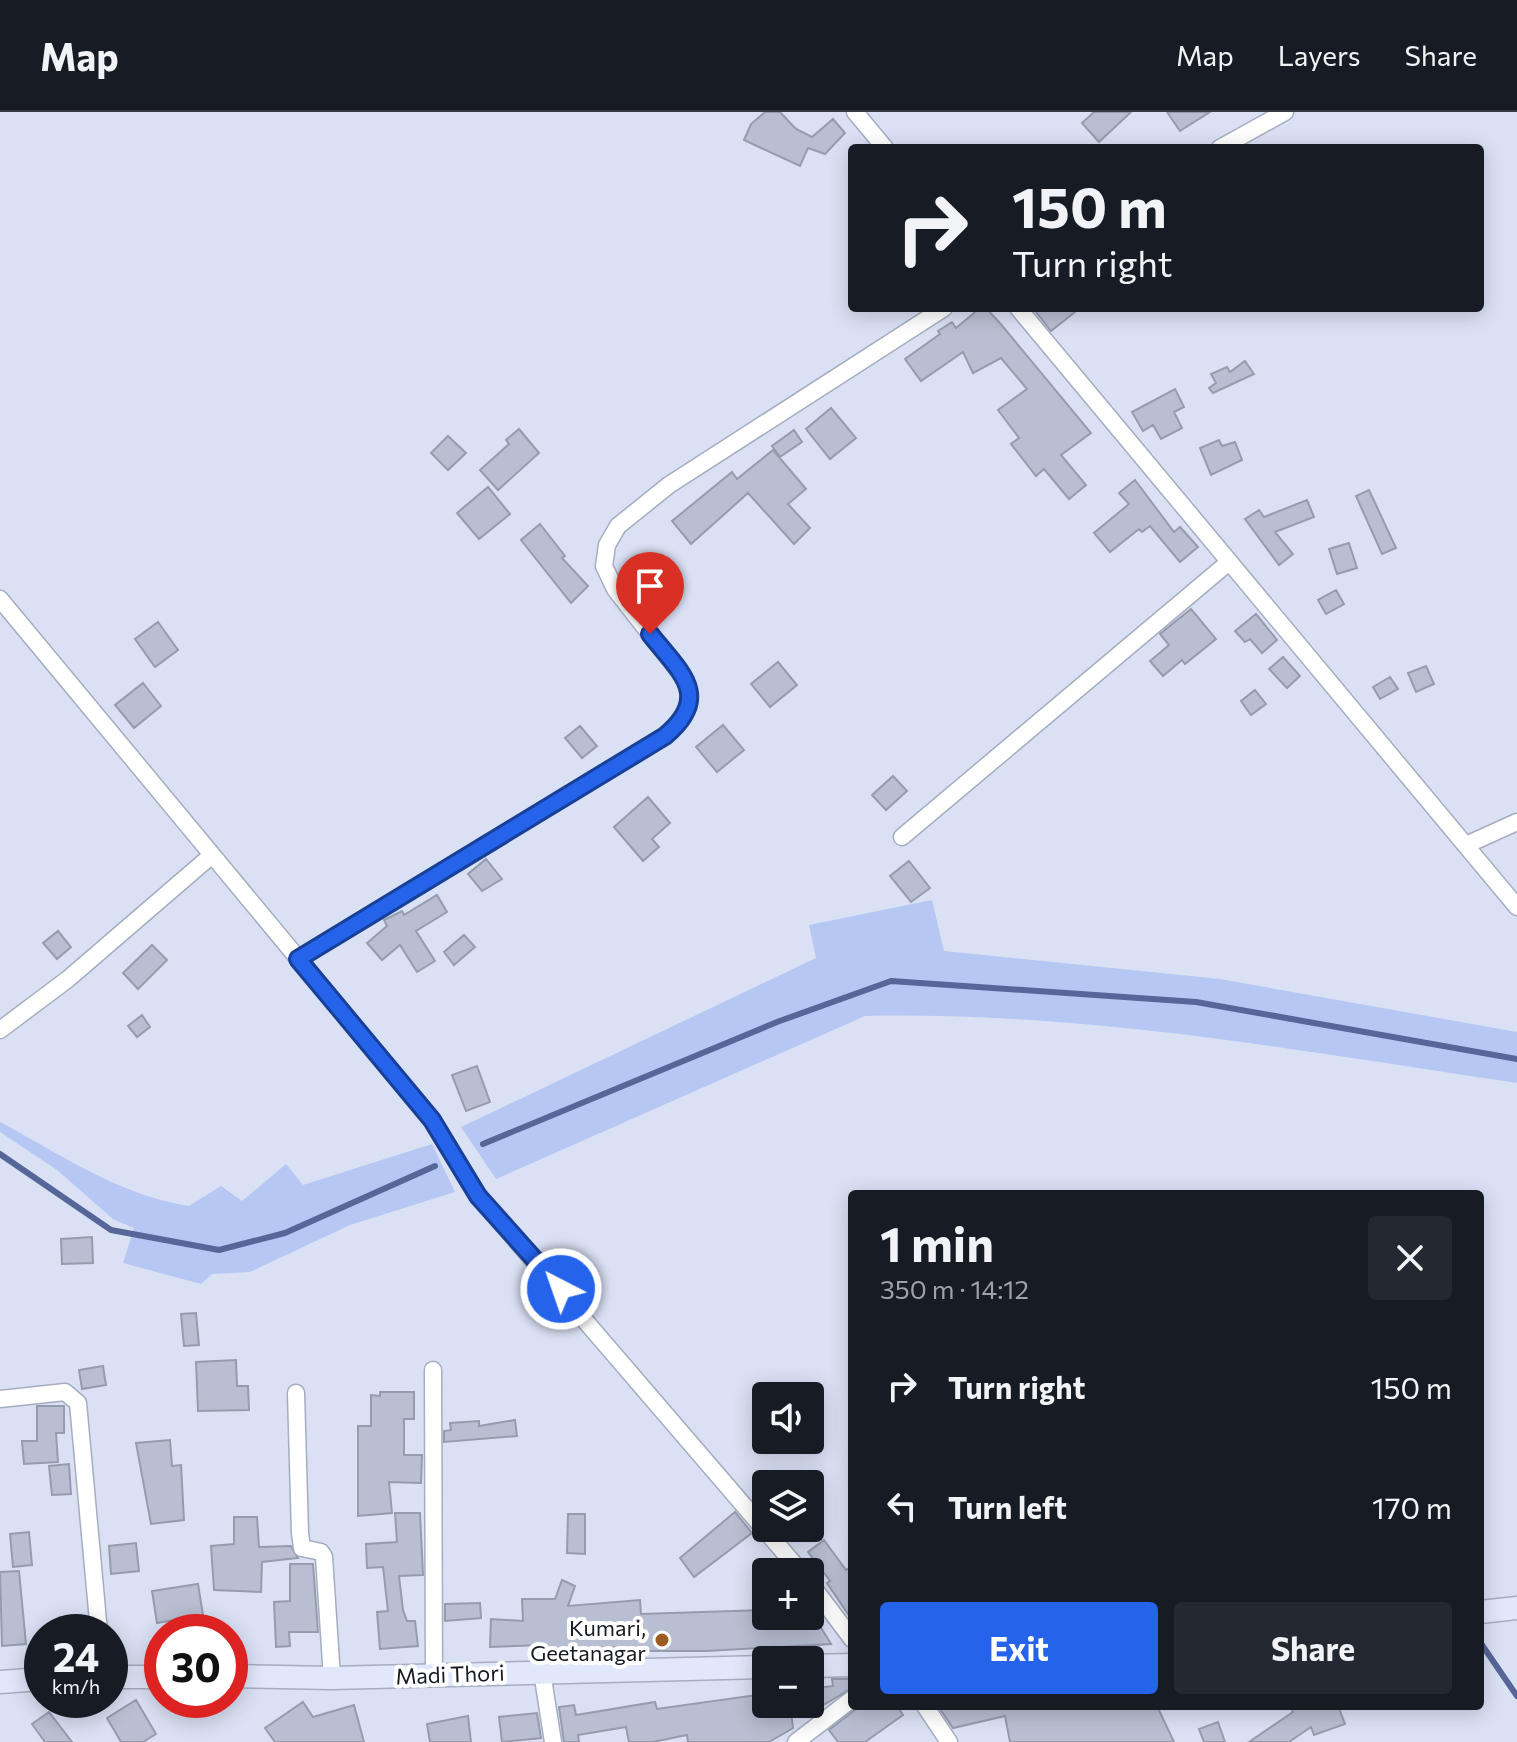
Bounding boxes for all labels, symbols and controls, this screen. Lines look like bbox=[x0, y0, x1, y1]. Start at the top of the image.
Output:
text: Map bbox=[40, 32, 119, 79]
text: Map bbox=[1176, 38, 1234, 72]
text: Layers bbox=[1278, 38, 1360, 72]
text: Share bbox=[1404, 38, 1477, 72]
text: 150 m bbox=[1012, 171, 1167, 240]
icon: right bbox=[880, 176, 984, 280]
text: Turn right bbox=[1012, 240, 1173, 284]
pin bbox=[616, 552, 684, 634]
icon: arrive bbox=[628, 564, 672, 608]
text: 1 min bbox=[880, 1213, 994, 1272]
button: close bbox=[1368, 1216, 1452, 1300]
position arrow bbox=[519, 1247, 603, 1331]
text: 350 m · 14:12 bbox=[880, 1273, 1029, 1304]
icon: right bbox=[880, 1364, 924, 1408]
text: Turn right bbox=[948, 1368, 1085, 1405]
text: 150 m bbox=[1370, 1368, 1452, 1405]
map controls bbox=[752, 1382, 824, 1718]
button: sound bbox=[752, 1382, 824, 1454]
button: layers bbox=[752, 1470, 824, 1542]
icon: left bbox=[880, 1484, 924, 1528]
text: Turn left bbox=[948, 1488, 1067, 1525]
text: 170 m bbox=[1372, 1488, 1452, 1525]
button: + bbox=[752, 1558, 824, 1630]
button: Exit bbox=[880, 1602, 1158, 1694]
button: Share bbox=[1174, 1602, 1452, 1694]
speed limit sign: 30 bbox=[144, 1614, 248, 1718]
place label: Kumari, Geetanagar bbox=[530, 1614, 646, 1666]
text: 24 bbox=[53, 1631, 99, 1680]
marker: Kumari, Geetanagar bbox=[653, 1631, 671, 1649]
button: − bbox=[752, 1646, 824, 1718]
street label: Madi Thori bbox=[395, 1659, 505, 1689]
text: km/h bbox=[52, 1674, 100, 1698]

